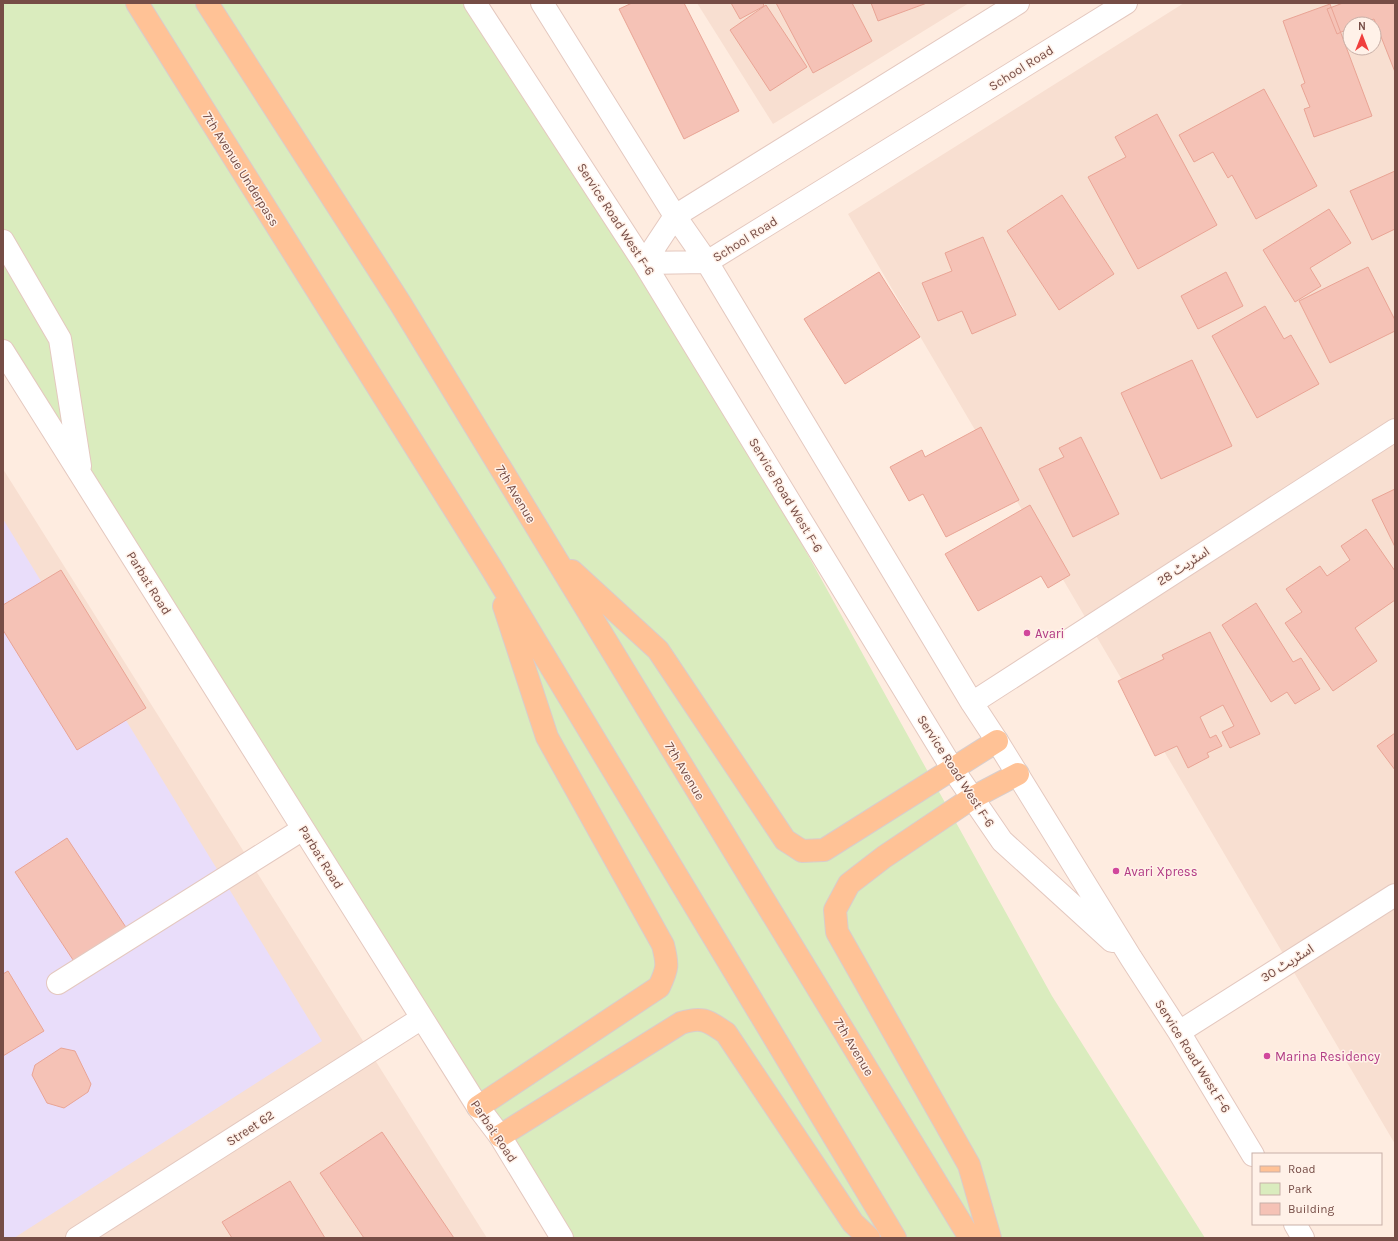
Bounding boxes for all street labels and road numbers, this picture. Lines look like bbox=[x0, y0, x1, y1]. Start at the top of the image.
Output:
street label: School Road bbox=[986, 42, 1056, 94]
street label: 7th Avenue Underpass bbox=[200, 109, 282, 229]
street label: Service Road West F-6 bbox=[574, 160, 658, 278]
street label: School Road bbox=[710, 213, 780, 265]
street label: Service Road West F-6 bbox=[746, 435, 826, 555]
street label: 7th Avenue bbox=[493, 462, 539, 526]
street label: اسٹریٹ 28 bbox=[1154, 543, 1212, 589]
street label: Parbat Road bbox=[124, 549, 174, 617]
street label: Service Road West F-6 bbox=[914, 712, 998, 830]
street label: 7th Avenue bbox=[662, 739, 708, 803]
street label: Parbat Road bbox=[296, 823, 346, 891]
street label: اسٹریٹ 30 bbox=[1258, 941, 1316, 985]
street label: Service Road West F-6 bbox=[1152, 997, 1234, 1115]
street label: 7th Avenue bbox=[831, 1015, 877, 1079]
street label: Parbat Road bbox=[468, 1097, 520, 1165]
street label: Street 62 bbox=[223, 1107, 277, 1149]

